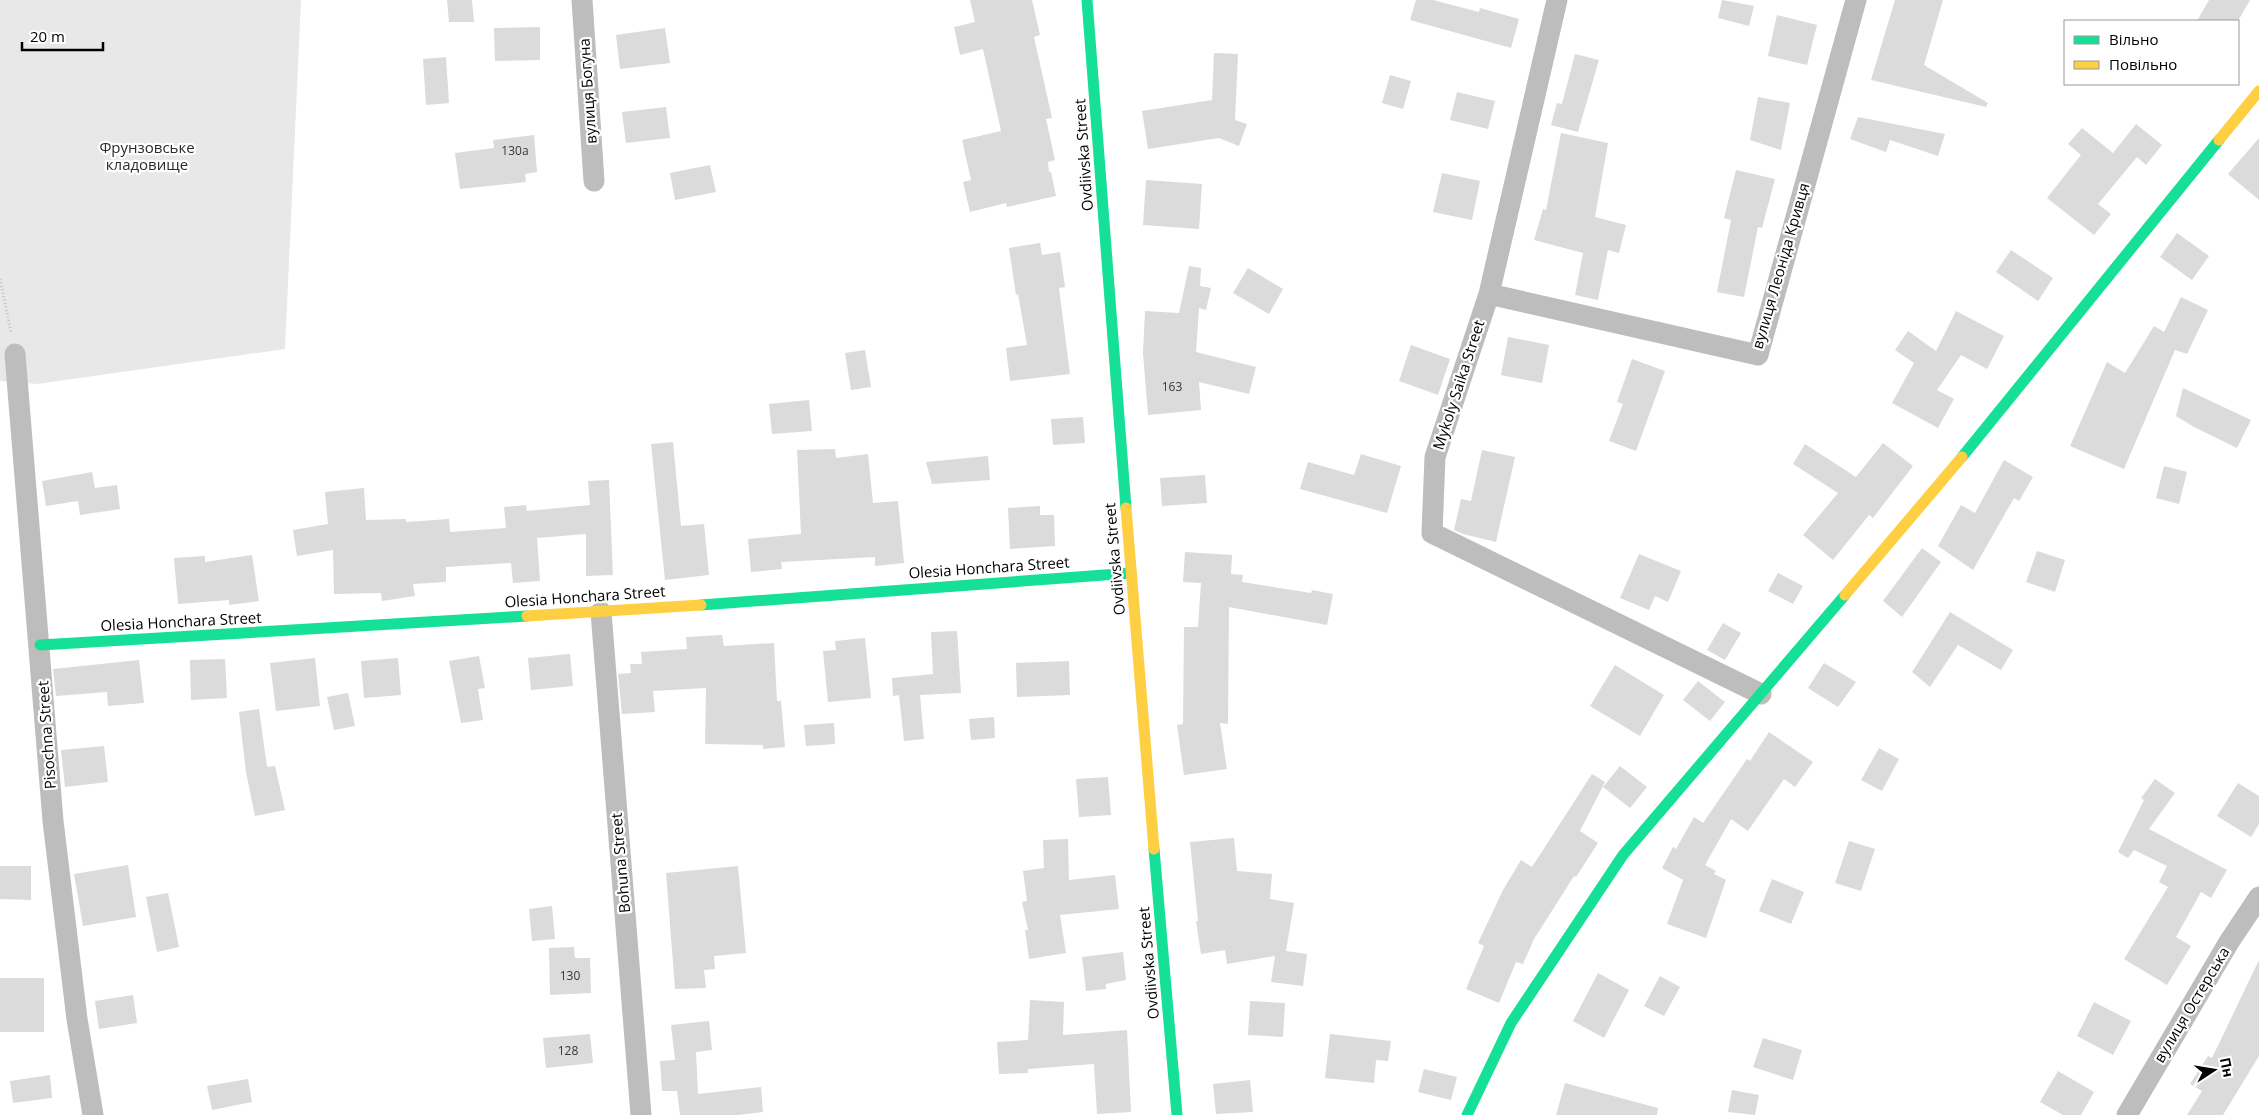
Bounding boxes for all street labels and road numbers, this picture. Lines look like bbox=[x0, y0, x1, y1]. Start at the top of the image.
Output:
street label: вулиця Богуна bbox=[573, 38, 601, 145]
street label: Ovdiivska Street bbox=[1069, 98, 1097, 212]
street label: вулиця Леоніда Кривця bbox=[1747, 180, 1813, 351]
street label: Mykoly Saika Street bbox=[1428, 317, 1488, 452]
street label: Ovdiivska Street bbox=[1099, 502, 1129, 616]
street label: Olesia Honchara Street bbox=[908, 551, 1070, 583]
street label: Olesia Honchara Street bbox=[504, 580, 666, 612]
street label: Olesia Honchara Street bbox=[100, 607, 262, 635]
street label: Pisochna Street bbox=[32, 680, 60, 790]
street label: Bohuna Street bbox=[606, 812, 634, 914]
street label: Ovdiivska Street bbox=[1133, 906, 1163, 1020]
street label: вулиця Остерська bbox=[2149, 943, 2234, 1066]

